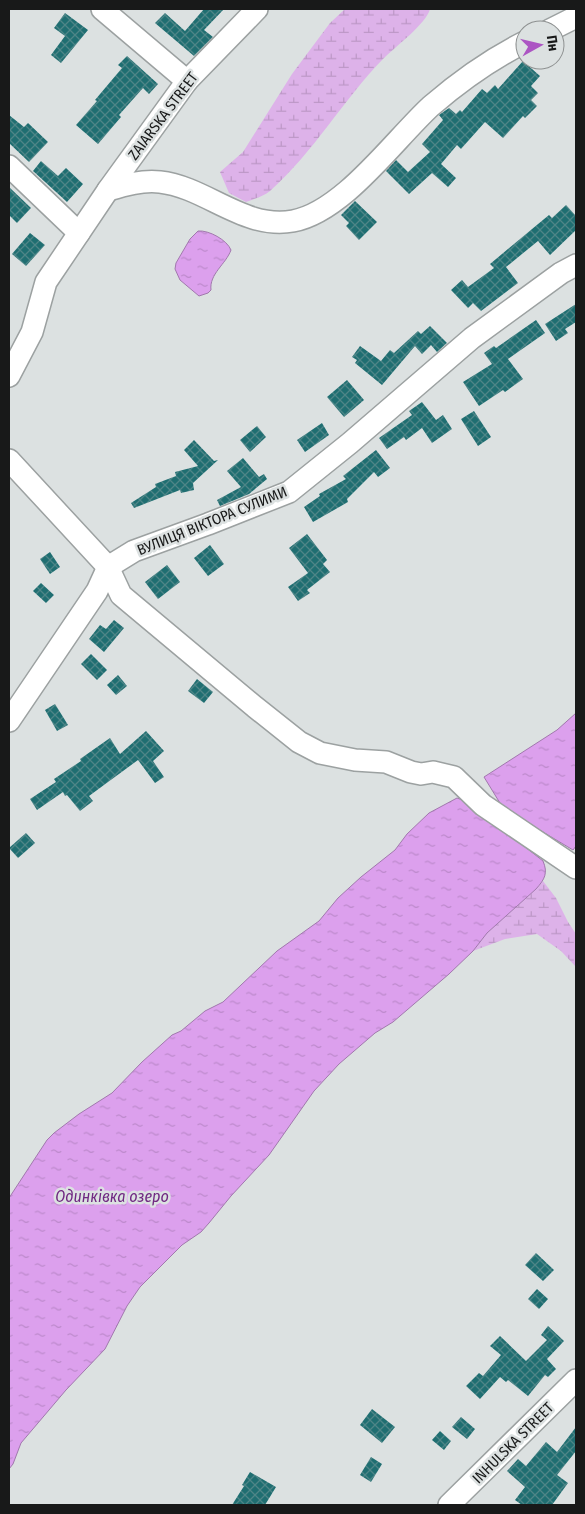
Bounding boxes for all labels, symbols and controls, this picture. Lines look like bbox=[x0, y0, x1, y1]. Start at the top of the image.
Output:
north arrow bbox=[515, 20, 565, 70]
text: Пн bbox=[543, 34, 562, 52]
street label: ZAIARSKA STREET bbox=[124, 69, 202, 163]
street label: ВУЛИЦЯ ВІКТОРА СУЛИМИ bbox=[134, 483, 290, 559]
water label: Одинківка озеро bbox=[55, 1187, 169, 1206]
street label: INHULSKA STREET bbox=[469, 1399, 557, 1487]

